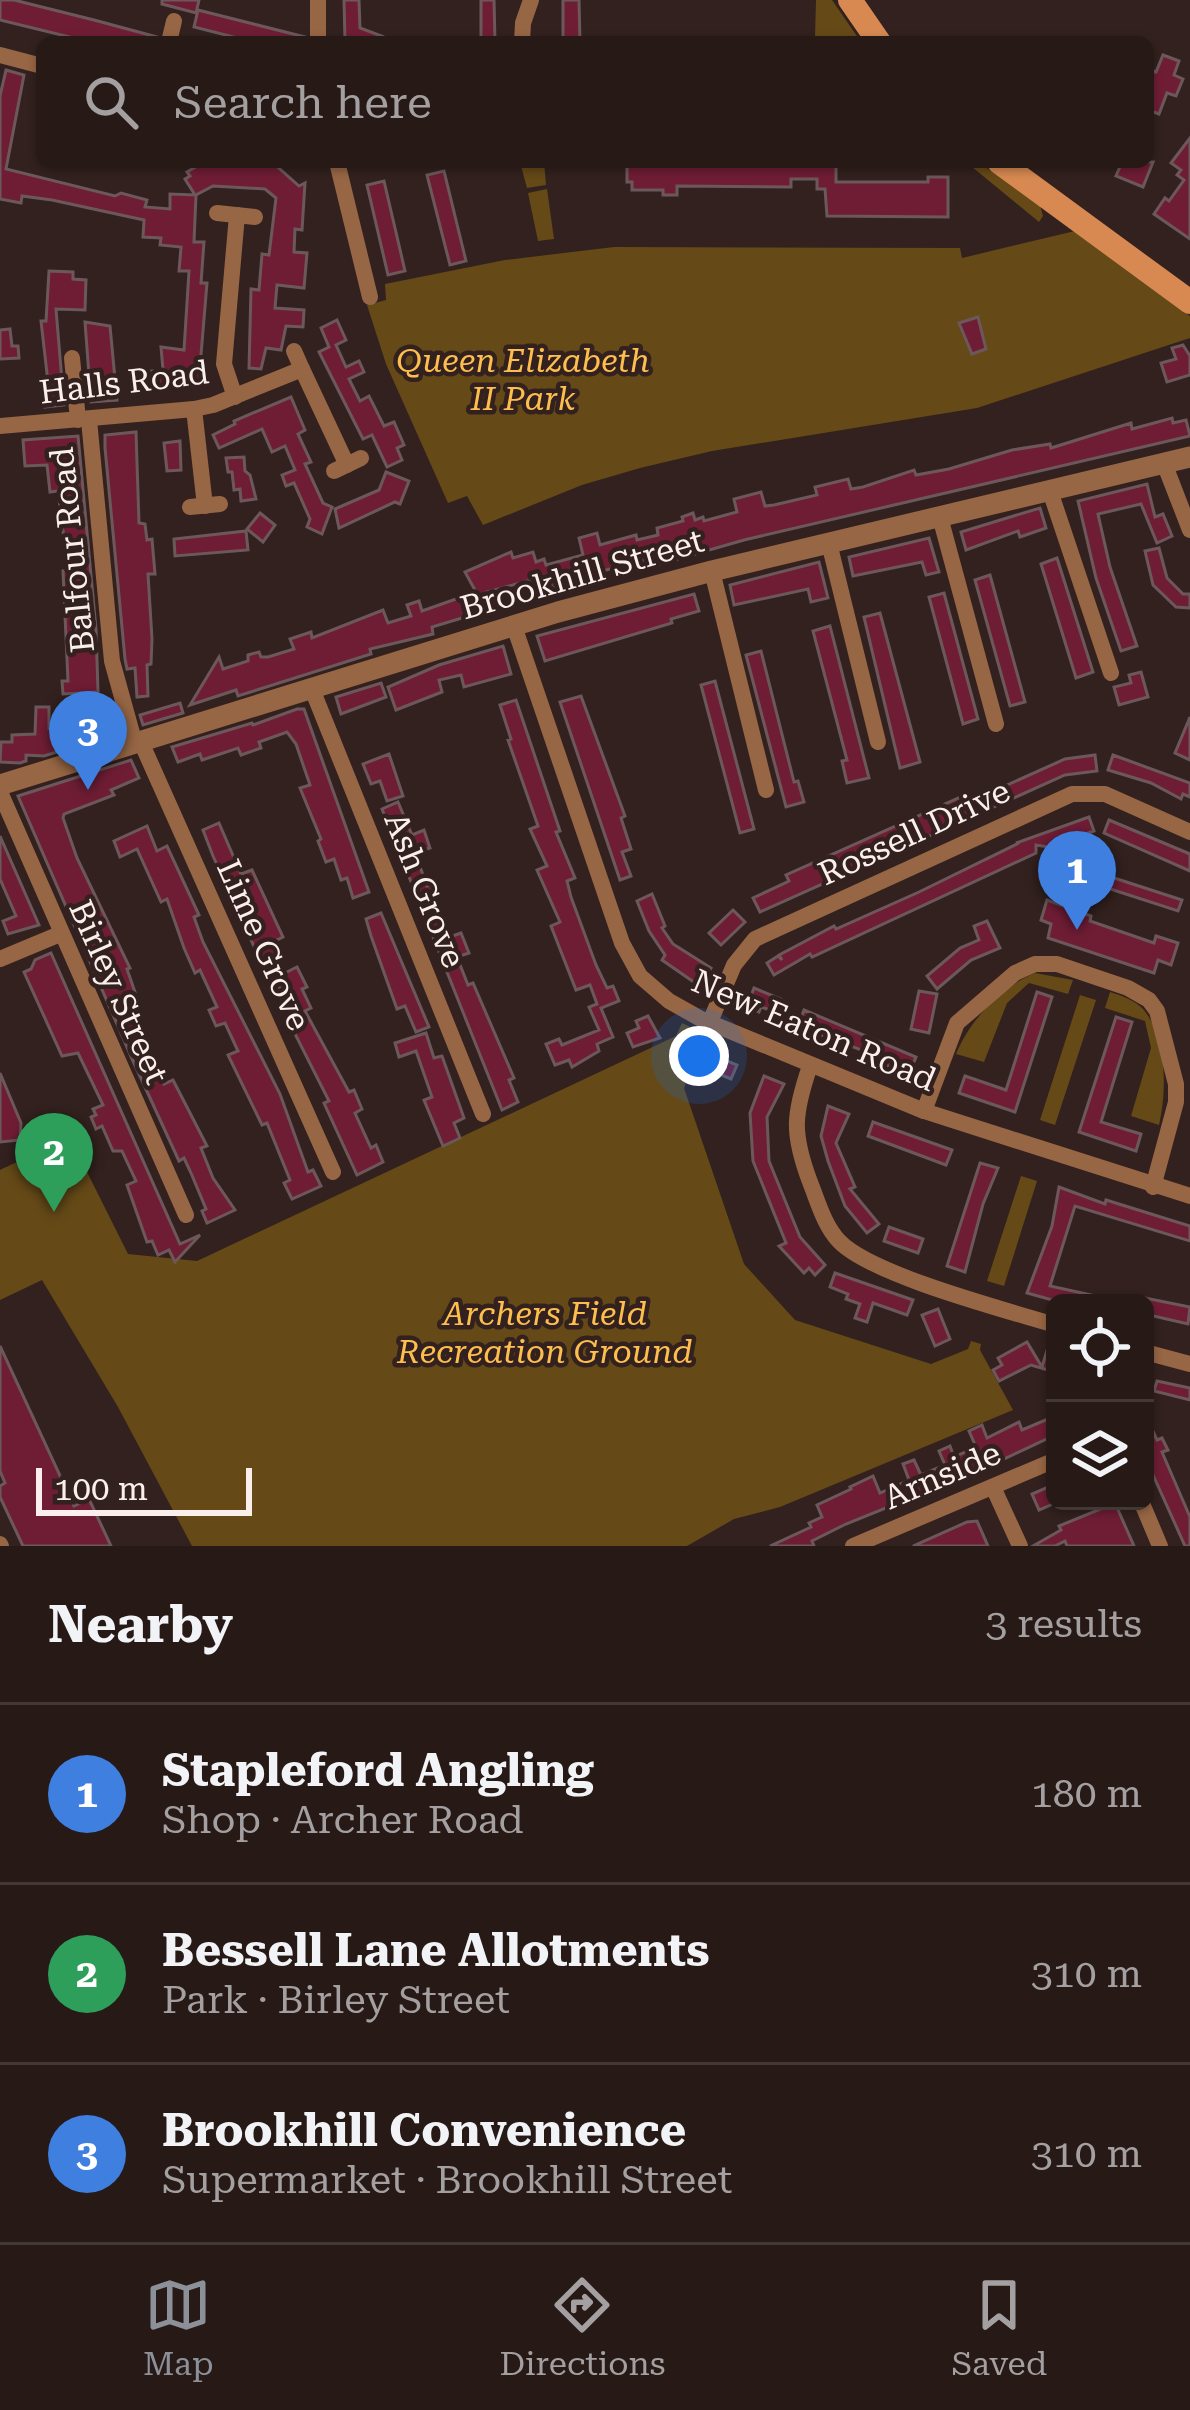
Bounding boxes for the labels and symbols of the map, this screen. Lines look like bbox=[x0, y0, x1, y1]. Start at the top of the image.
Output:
park label: Queen Elizabeth II Park bbox=[396, 341, 650, 418]
street label: Halls Road bbox=[37, 352, 211, 412]
street label: Balfour Road bbox=[42, 445, 102, 655]
street label: Brookhill Street bbox=[456, 521, 708, 627]
pin: 3 bbox=[49, 691, 127, 790]
street label: Rossell Drive bbox=[812, 771, 1016, 893]
street label: Ash Grove bbox=[376, 807, 474, 973]
pin: 1 bbox=[1038, 831, 1116, 930]
street label: Lime Grove bbox=[209, 854, 319, 1036]
street label: Birley Street bbox=[61, 894, 177, 1090]
street label: New Eaton Road bbox=[686, 961, 942, 1099]
your location bbox=[669, 1026, 729, 1086]
pin: 2 bbox=[15, 1113, 93, 1212]
park label: Archers Field Recreation Ground bbox=[396, 1294, 693, 1371]
street label: Arnside bbox=[878, 1433, 1006, 1517]
scale bar bbox=[36, 1462, 252, 1515]

